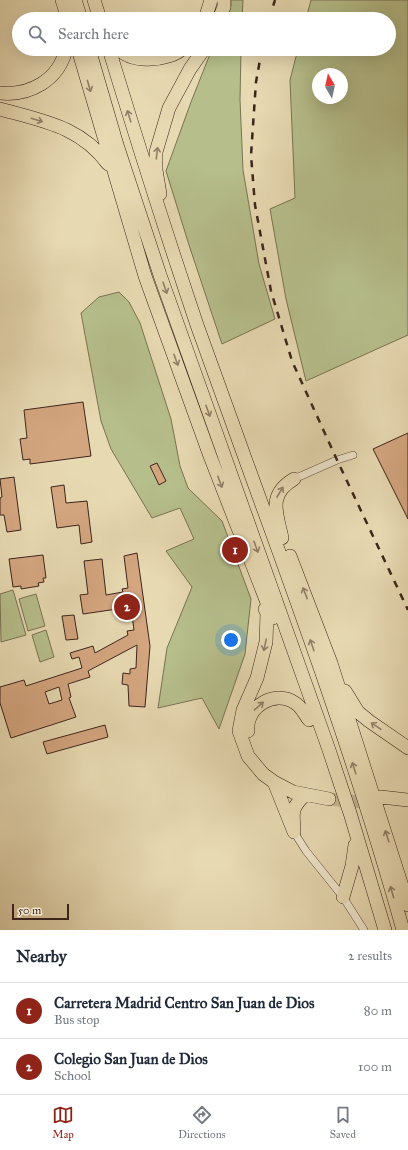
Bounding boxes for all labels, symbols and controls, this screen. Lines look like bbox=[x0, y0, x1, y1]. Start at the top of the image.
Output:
search box bbox=[12, 12, 396, 56]
icon: search bbox=[26, 23, 48, 45]
text: Search here bbox=[58, 25, 129, 43]
north arrow bbox=[312, 68, 348, 104]
one-way arrow bbox=[86, 80, 93, 93]
one-way arrow bbox=[125, 110, 132, 123]
one-way arrow bbox=[31, 117, 44, 124]
one-way arrow bbox=[153, 147, 161, 160]
one-way arrow bbox=[161, 282, 169, 294]
one-way arrow bbox=[172, 354, 180, 366]
one-way arrow bbox=[204, 405, 212, 417]
one-way arrow bbox=[217, 476, 225, 488]
one-way arrow bbox=[276, 486, 284, 498]
pin: 1 bbox=[222, 535, 248, 565]
one-way arrow bbox=[253, 540, 260, 553]
one-way arrow bbox=[300, 588, 308, 600]
pin: 2 bbox=[114, 592, 140, 622]
your location bbox=[221, 630, 241, 650]
one-way arrow bbox=[260, 639, 268, 652]
one-way arrow bbox=[308, 639, 315, 652]
one-way arrow bbox=[254, 701, 264, 710]
one-way arrow bbox=[370, 721, 382, 729]
one-way arrow bbox=[350, 762, 357, 775]
one-way arrow bbox=[382, 830, 390, 842]
one-way arrow bbox=[388, 886, 396, 899]
scale bar bbox=[12, 902, 69, 921]
text: 50 m bbox=[18, 904, 41, 917]
text: Nearby bbox=[16, 946, 67, 967]
text: 2 results bbox=[348, 948, 392, 964]
text: Carretera Madrid Centro San Juan de Dios bbox=[54, 994, 315, 1012]
text: 1 bbox=[26, 1003, 32, 1019]
text: 80 m bbox=[364, 1003, 392, 1019]
text: Bus stop bbox=[54, 1012, 100, 1028]
text: Colegio San Juan de Dios bbox=[54, 1050, 208, 1068]
text: 2 bbox=[26, 1059, 32, 1075]
text: 100 m bbox=[358, 1059, 392, 1075]
text: School bbox=[54, 1068, 91, 1084]
tab: Map bbox=[52, 1104, 74, 1141]
tab: Directions bbox=[178, 1104, 226, 1141]
tab: Saved bbox=[330, 1104, 356, 1141]

